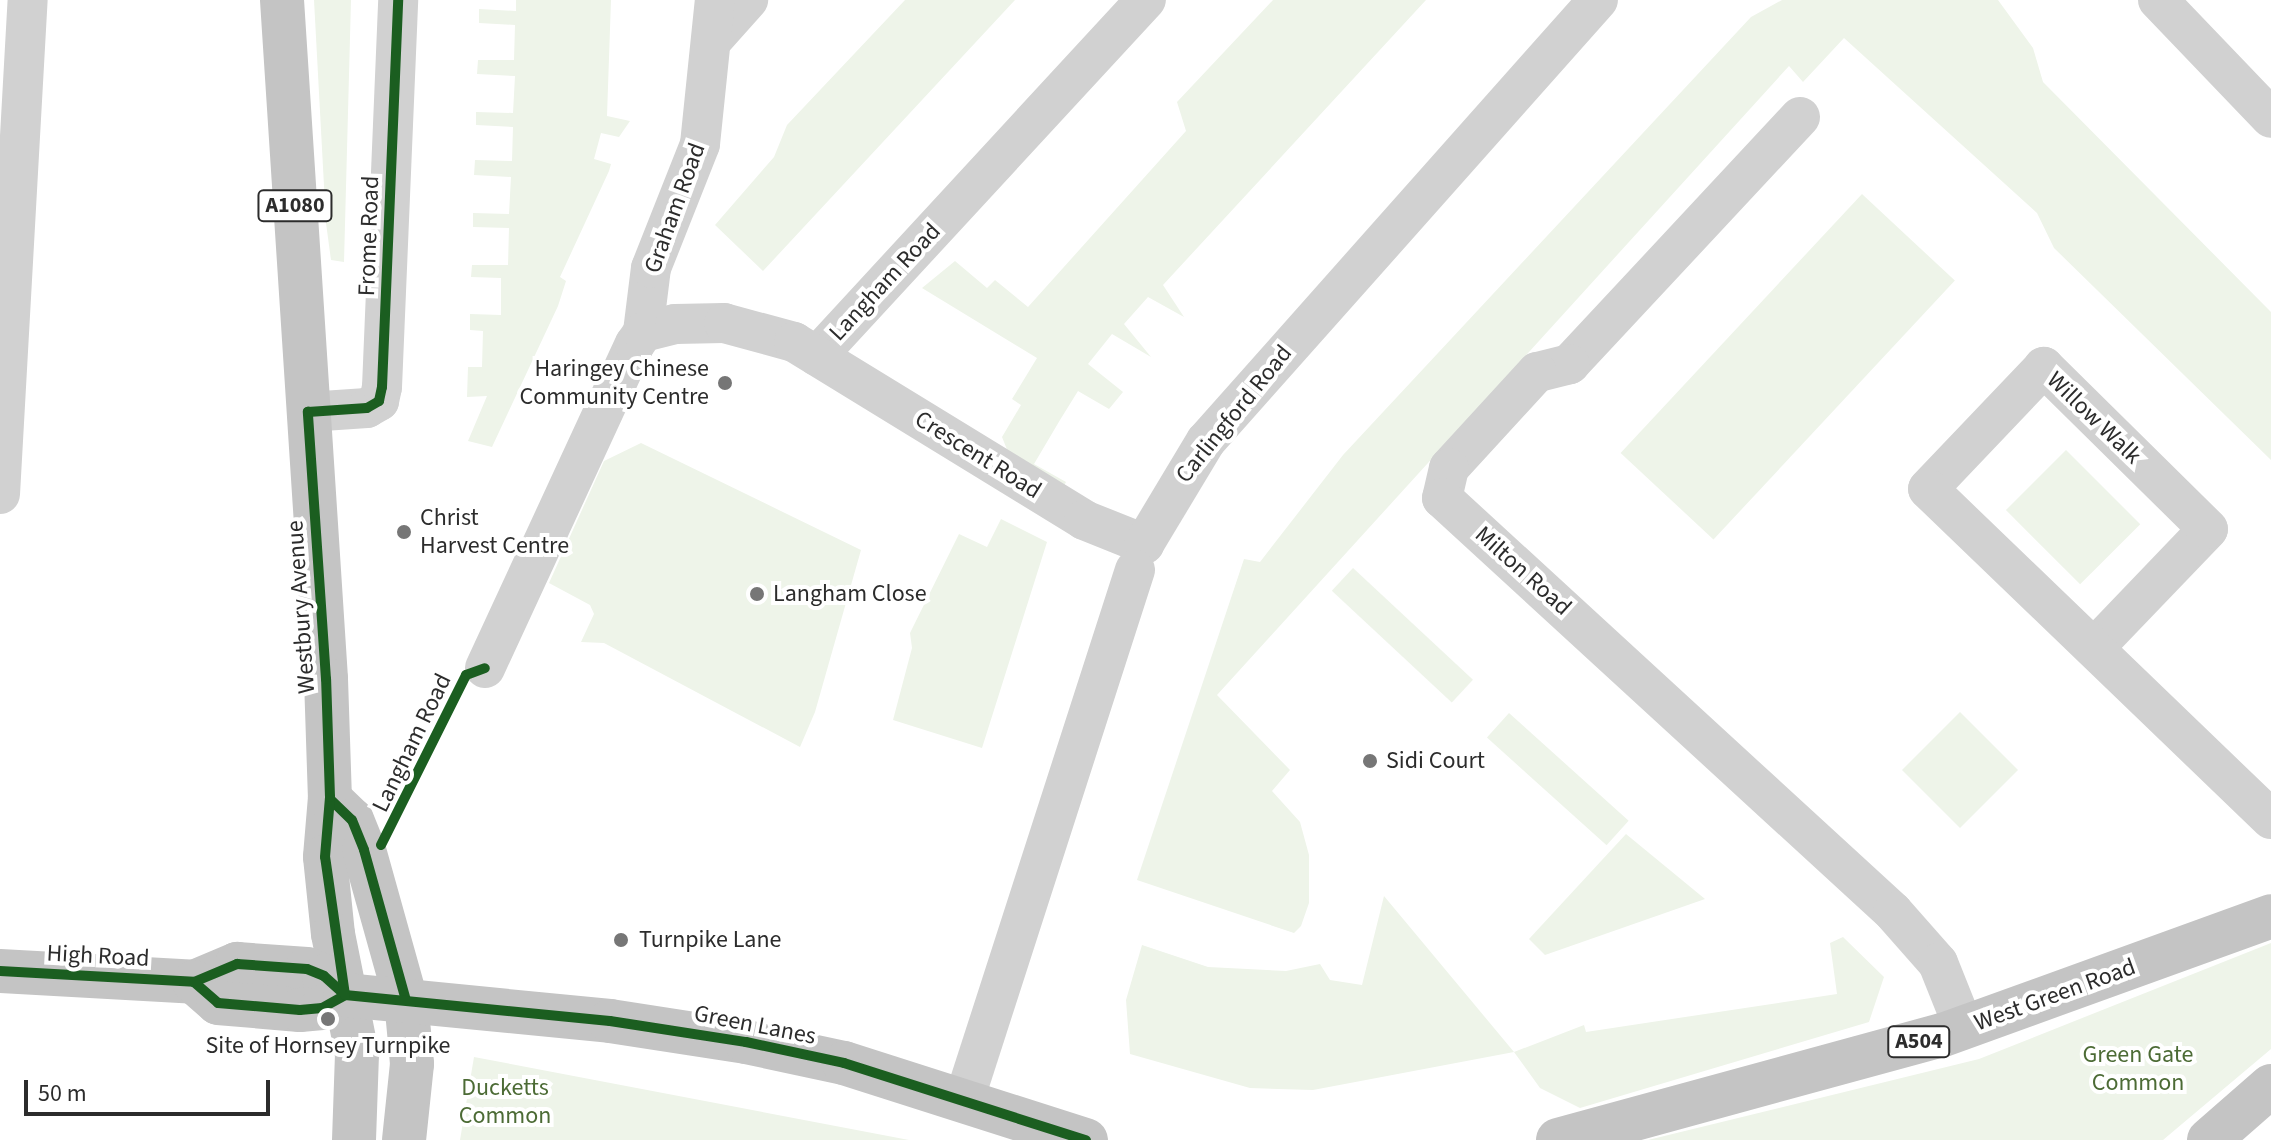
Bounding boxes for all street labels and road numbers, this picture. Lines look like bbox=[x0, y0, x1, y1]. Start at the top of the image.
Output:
street label: Graham Road bbox=[638, 139, 712, 277]
street label: Frome Road bbox=[353, 175, 385, 297]
road number: A1080 bbox=[257, 188, 333, 224]
street label: Langham Road bbox=[823, 217, 947, 347]
street label: Carlingford Road bbox=[1170, 339, 1298, 489]
street label: Willow Walk bbox=[2041, 366, 2147, 470]
street label: Crescent Road bbox=[909, 405, 1047, 505]
street label: Westbury Avenue bbox=[281, 519, 321, 695]
street label: Milton Road bbox=[1469, 520, 1577, 622]
street label: Langham Road bbox=[366, 669, 458, 817]
street label: High Road bbox=[46, 939, 150, 973]
street label: West Green Road bbox=[1970, 952, 2140, 1038]
street label: Green Lanes bbox=[692, 999, 818, 1051]
road number: A504 bbox=[1887, 1024, 1951, 1060]

